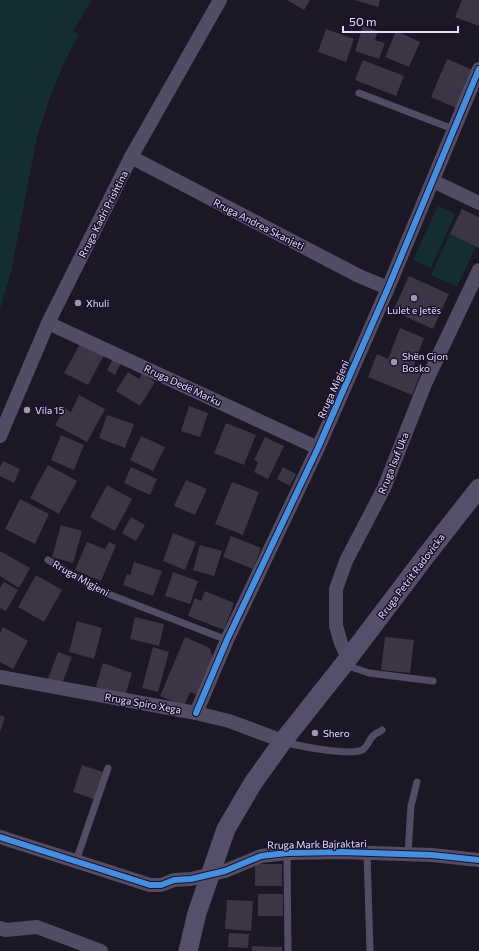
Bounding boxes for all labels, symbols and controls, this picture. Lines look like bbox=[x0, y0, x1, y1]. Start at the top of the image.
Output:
scale bar bbox=[343, 8, 458, 34]
text: 50 m bbox=[349, 14, 377, 28]
street label: Rruga Kadri Prishtina bbox=[76, 169, 130, 259]
street label: Rruga Andrea Skanjeti bbox=[212, 196, 306, 252]
marker: Lulet e Jetës bbox=[409, 293, 419, 303]
place label: Xhuli bbox=[86, 297, 109, 309]
marker: Xhuli bbox=[73, 298, 83, 308]
place label: Lulet e Jetës bbox=[387, 304, 442, 316]
place label: Shën Gjon Bosko bbox=[402, 350, 448, 374]
marker: Shën Gjon Bosko bbox=[389, 357, 399, 367]
street label: Rruga Migjeni bbox=[315, 358, 351, 420]
street label: Rruga Dedë Marku bbox=[142, 362, 224, 408]
place label: Vila 15 bbox=[35, 404, 64, 416]
marker: Vila 15 bbox=[22, 405, 32, 415]
street label: Rruga Isuf Uka bbox=[375, 430, 411, 496]
street label: Rruga Petrit Radovicka bbox=[375, 531, 447, 621]
street label: Rruga Migjeni bbox=[51, 558, 111, 598]
street label: Rruga Spiro Xega bbox=[104, 690, 182, 716]
place label: Shero bbox=[323, 727, 350, 739]
marker: Shero bbox=[310, 728, 320, 738]
street label: Rruga Mark Bajraktari bbox=[267, 837, 367, 851]

